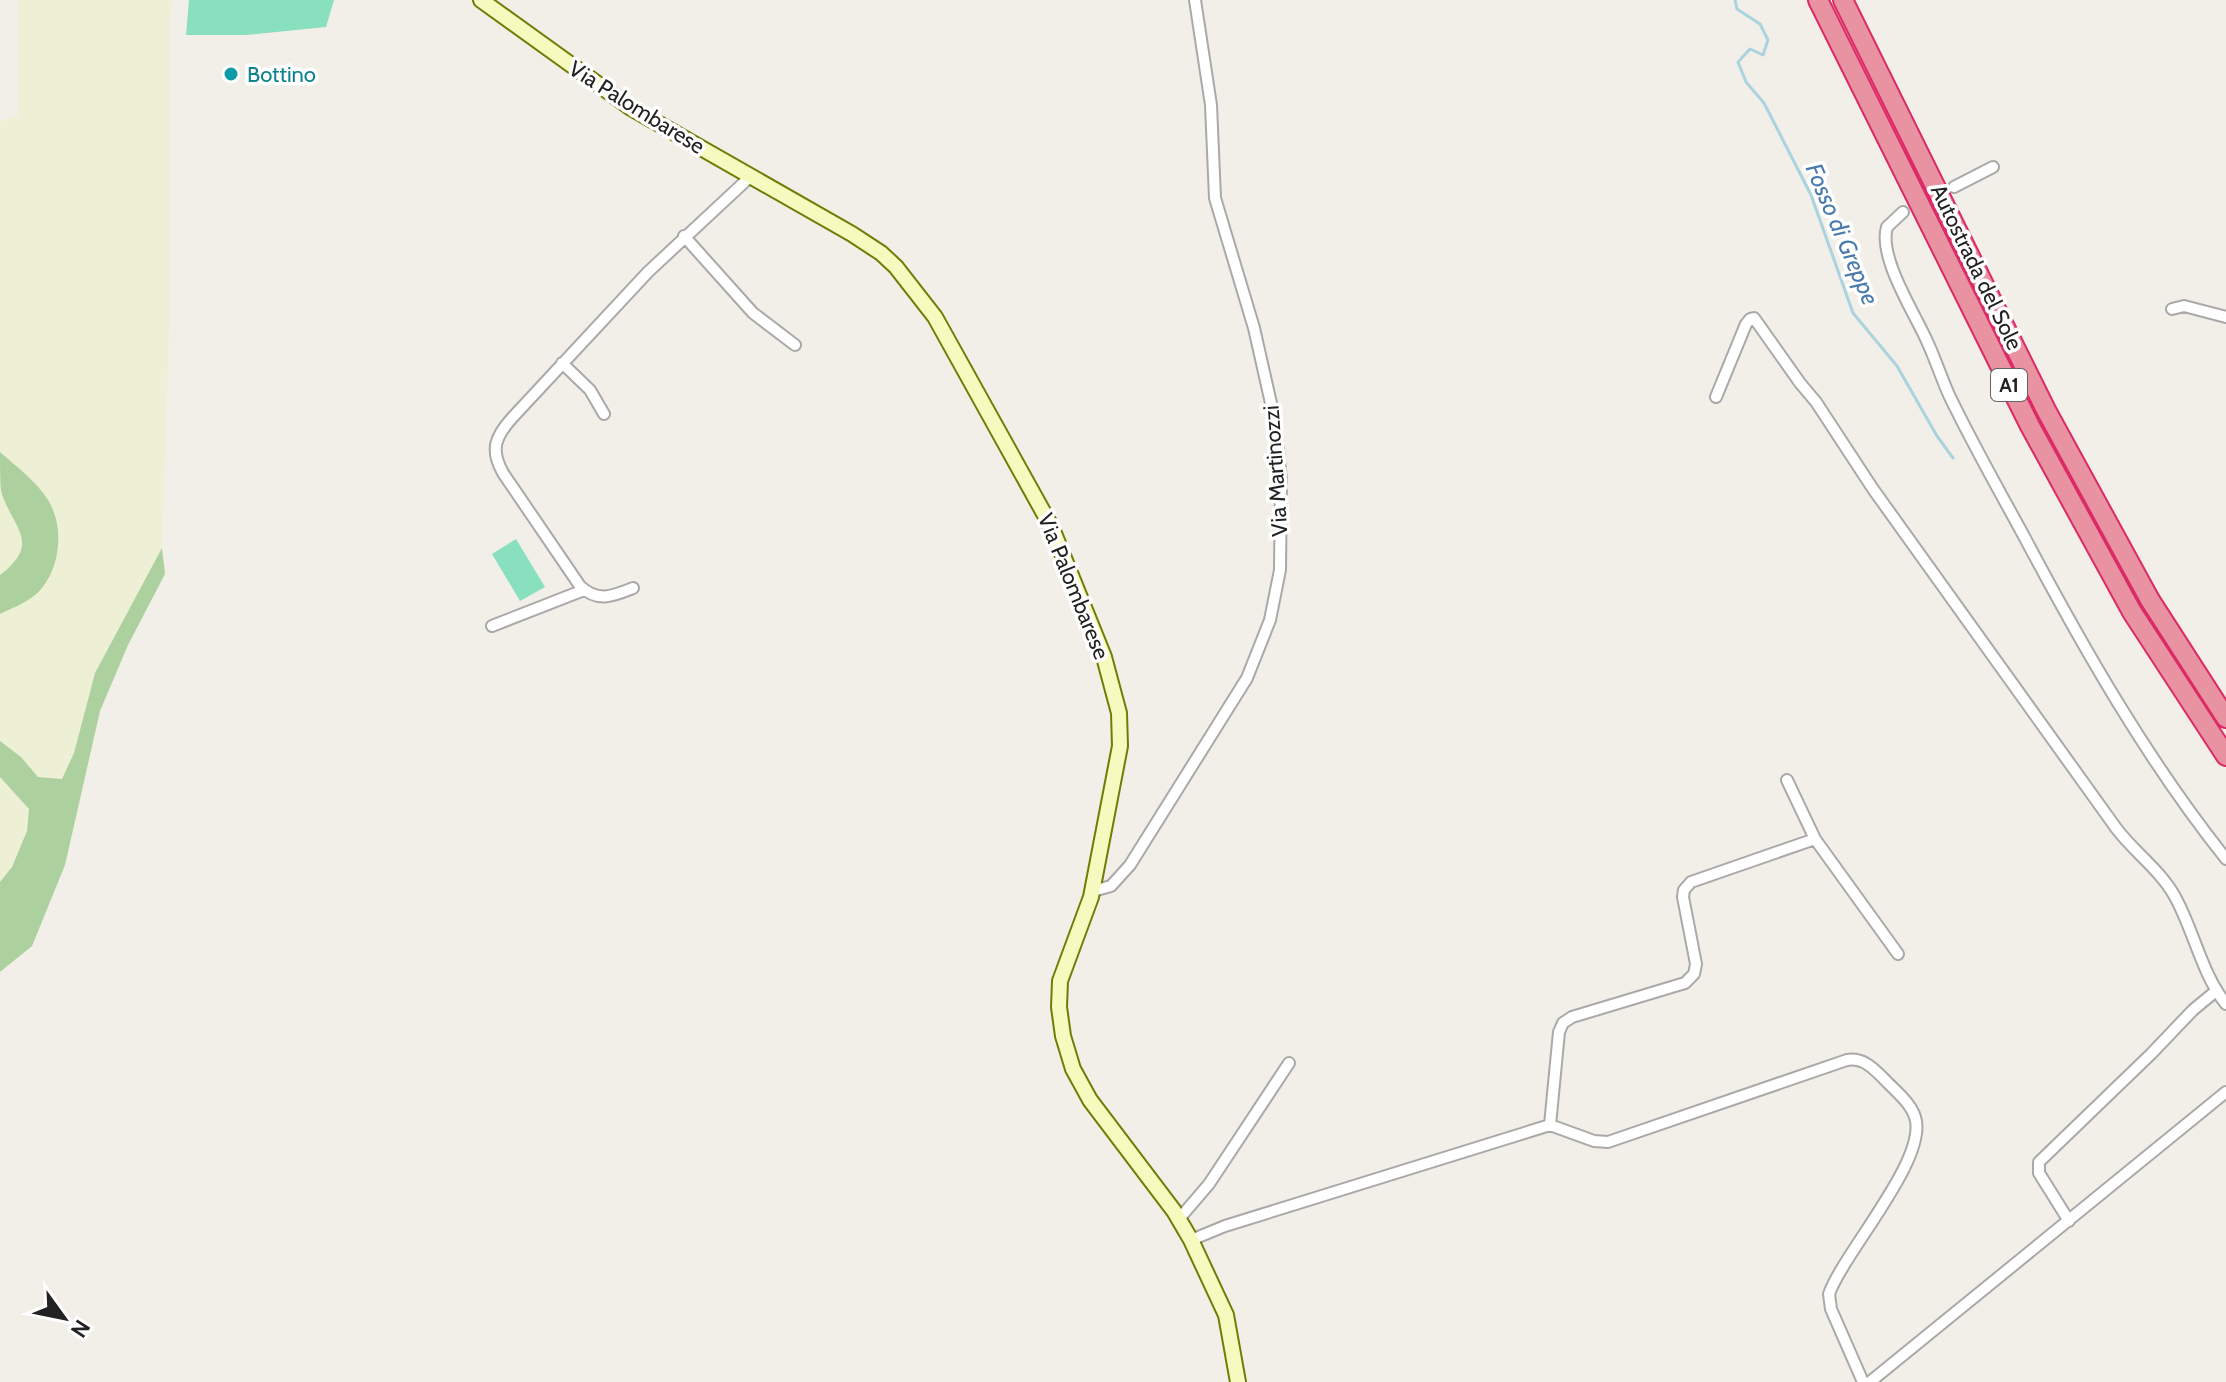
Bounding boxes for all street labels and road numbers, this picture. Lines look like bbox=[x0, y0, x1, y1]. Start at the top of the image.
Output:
street label: Via Palombarese bbox=[564, 55, 710, 160]
street label: Autostrada del Sole bbox=[1925, 180, 2028, 354]
road number: A1 bbox=[1991, 369, 2027, 401]
street label: Via Martinozzi bbox=[1257, 404, 1294, 537]
street label: Via Palombarese bbox=[1032, 509, 1115, 663]

